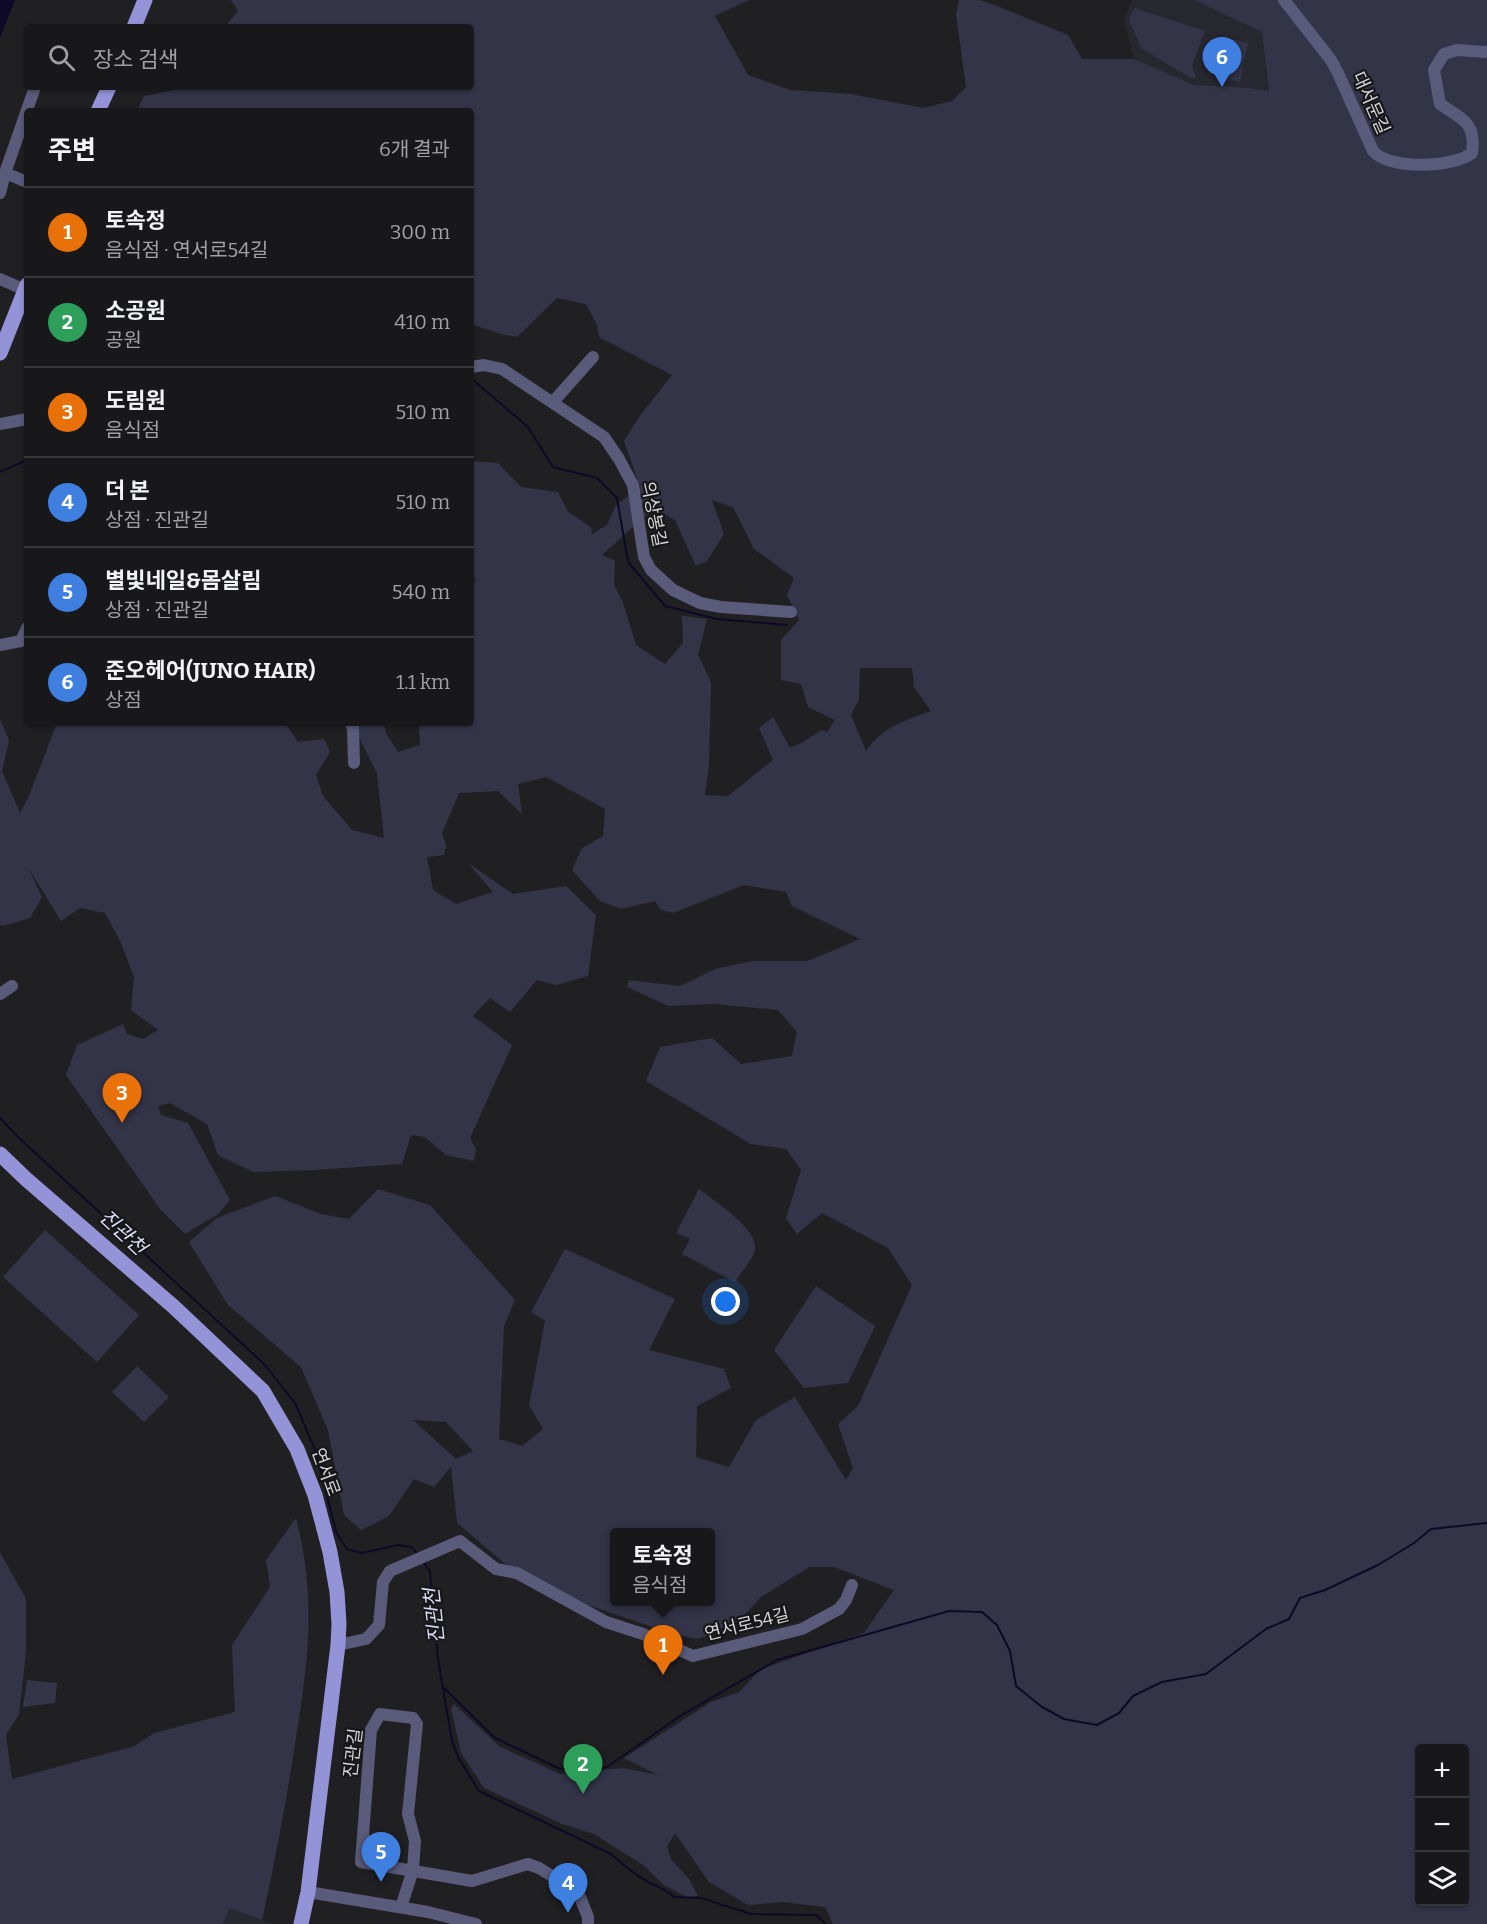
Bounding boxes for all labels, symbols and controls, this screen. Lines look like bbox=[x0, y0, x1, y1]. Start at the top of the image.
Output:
search box bbox=[24, 24, 474, 90]
pin: 6 bbox=[1202, 38, 1242, 87]
icon: search bbox=[45, 41, 78, 74]
text: 장소 검색 bbox=[93, 46, 178, 73]
street label: 대서문길 bbox=[1347, 68, 1395, 138]
text: 주변 bbox=[48, 135, 96, 166]
text: 6개 결과 bbox=[379, 137, 450, 161]
text: 토속정 bbox=[105, 207, 166, 234]
text: 1 bbox=[63, 220, 72, 244]
text: 300 m bbox=[390, 220, 450, 244]
text: 음식점 · 연서로54길 bbox=[105, 238, 268, 262]
text: 소공원 bbox=[105, 297, 166, 324]
text: 2 bbox=[62, 310, 73, 334]
text: 410 m bbox=[394, 310, 450, 334]
text: 공원 bbox=[105, 328, 142, 352]
text: 도림원 bbox=[105, 387, 166, 414]
text: 3 bbox=[62, 400, 73, 424]
text: 510 m bbox=[396, 400, 450, 424]
text: 음식점 bbox=[105, 418, 160, 442]
text: 더 본 bbox=[105, 477, 149, 504]
street label: 의상봉길 bbox=[637, 479, 671, 549]
text: 4 bbox=[61, 490, 74, 514]
text: 510 m bbox=[396, 490, 450, 514]
text: 상점 · 진관길 bbox=[105, 508, 209, 532]
text: 별빛네일&몸살림 bbox=[105, 567, 261, 594]
text: 5 bbox=[62, 580, 73, 604]
text: 540 m bbox=[392, 580, 450, 604]
text: 상점 · 진관길 bbox=[105, 598, 209, 622]
text: 준오헤어(JUNO HAIR) bbox=[105, 657, 315, 684]
text: 6 bbox=[62, 670, 73, 694]
text: 1.1 km bbox=[396, 670, 450, 694]
text: 상점 bbox=[105, 688, 142, 712]
pin: 3 bbox=[102, 1074, 142, 1123]
water label: 진관천 bbox=[95, 1204, 153, 1261]
your location bbox=[711, 1287, 740, 1316]
street label: 연서로 bbox=[307, 1445, 345, 1499]
popup bbox=[610, 1528, 715, 1606]
text: 토속정 bbox=[632, 1542, 693, 1569]
text: 음식점 bbox=[632, 1573, 687, 1597]
water label: 진관천 bbox=[419, 1585, 449, 1645]
street label: 연서로54길 bbox=[702, 1603, 792, 1645]
pin: 1 bbox=[644, 1626, 682, 1675]
street label: 진관길 bbox=[339, 1727, 367, 1779]
pin: 2 bbox=[564, 1744, 602, 1794]
map controls bbox=[1415, 1744, 1469, 1906]
button: + bbox=[1415, 1744, 1469, 1798]
button: − bbox=[1415, 1798, 1469, 1852]
pin: 5 bbox=[362, 1832, 400, 1882]
button: layers bbox=[1415, 1852, 1469, 1906]
pin: 4 bbox=[548, 1864, 588, 1913]

